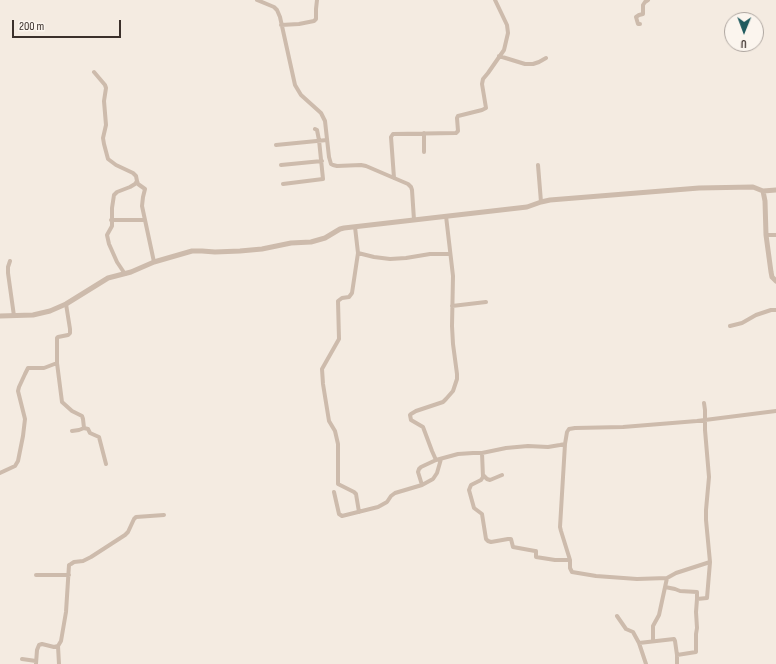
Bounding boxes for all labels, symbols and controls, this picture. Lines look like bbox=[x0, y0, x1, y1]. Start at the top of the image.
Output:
scale bar bbox=[14, 12, 123, 38]
north arrow bbox=[724, 12, 764, 52]
text: 200 m bbox=[19, 19, 44, 34]
text: U bbox=[741, 37, 747, 50]

